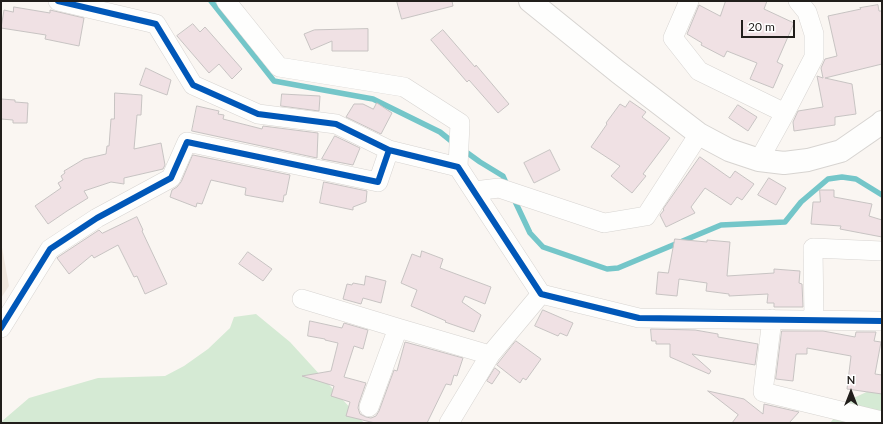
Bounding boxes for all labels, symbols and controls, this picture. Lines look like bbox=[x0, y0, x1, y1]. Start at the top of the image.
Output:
scale bar bbox=[743, 12, 797, 38]
text: 20 m bbox=[748, 19, 775, 34]
north arrow bbox=[831, 372, 871, 412]
text: N bbox=[847, 373, 855, 386]

